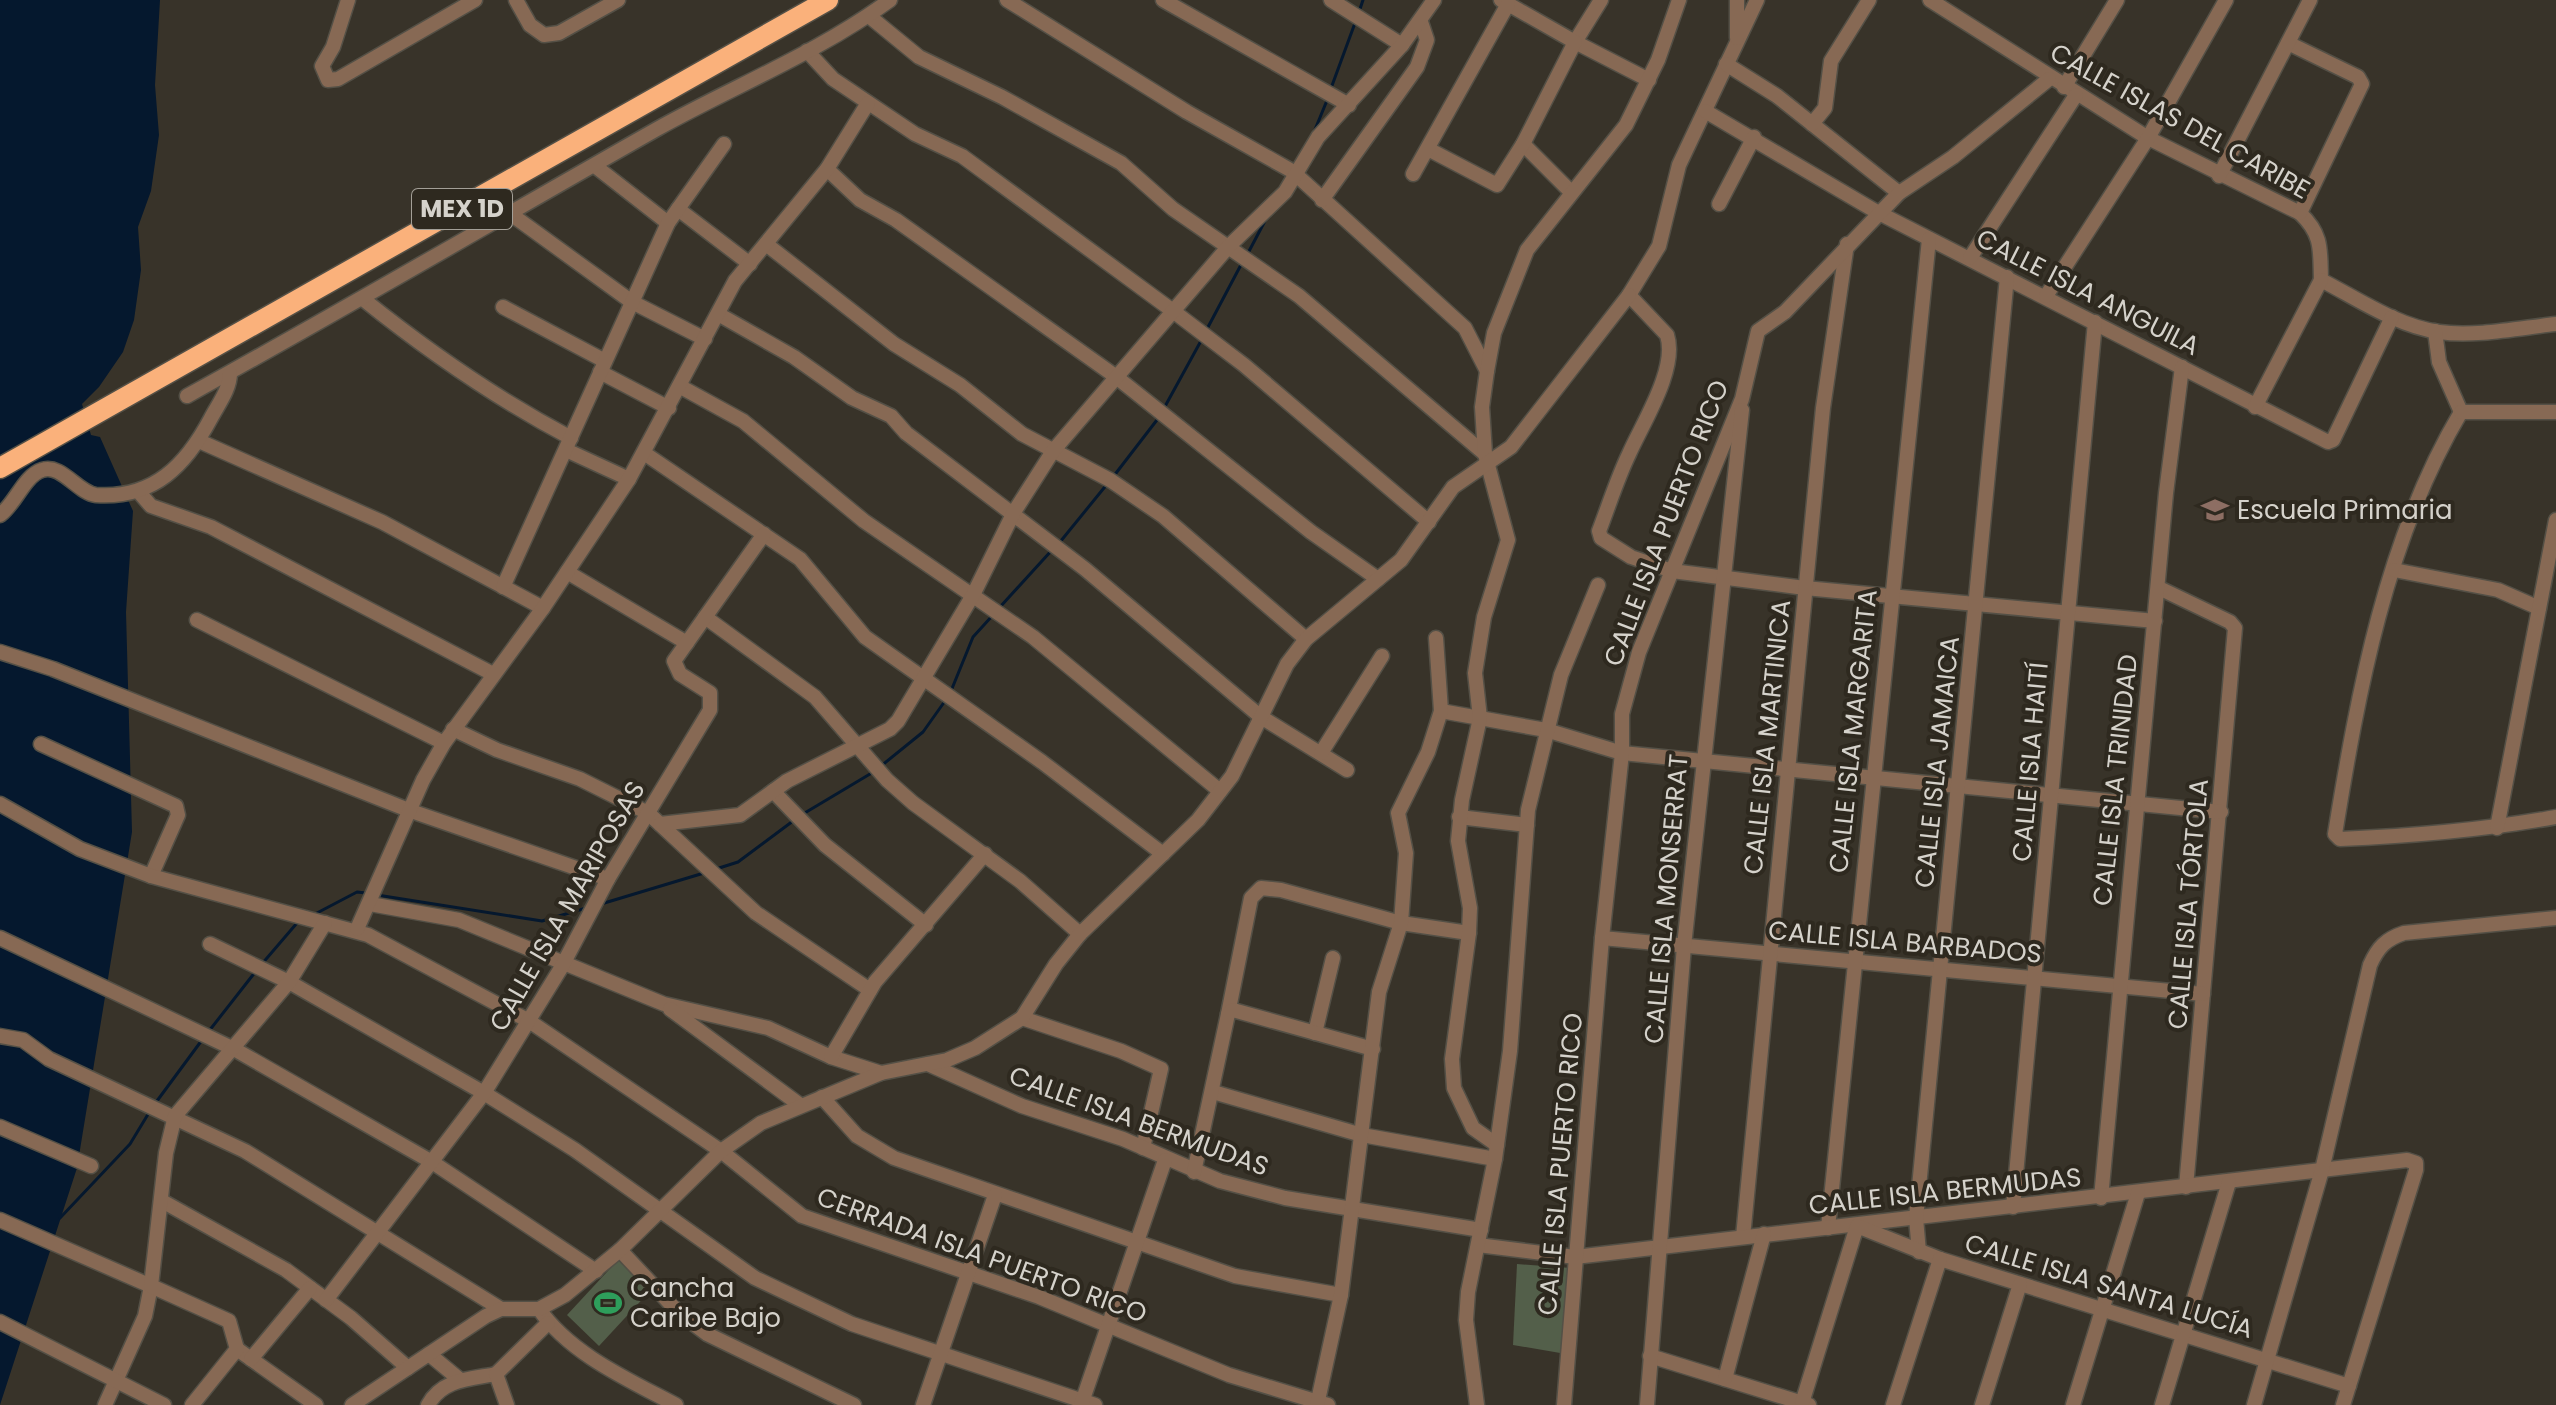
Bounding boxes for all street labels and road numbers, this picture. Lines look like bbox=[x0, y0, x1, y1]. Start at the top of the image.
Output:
street label: CALLE ISLAS DEL CARIBE bbox=[2044, 34, 2316, 208]
road number: MEX 1D bbox=[412, 189, 512, 229]
street label: CALLE ISLA ANGUILA bbox=[1970, 220, 2206, 364]
street label: CALLE ISLA PUERTO RICO bbox=[1595, 375, 1737, 671]
street label: CALLE ISLA MARGARITA bbox=[1820, 587, 1886, 875]
street label: CALLE ISLA MARTINICA bbox=[1735, 598, 1799, 876]
street label: CALLE ISLA JAMAICA bbox=[1906, 634, 1968, 890]
street label: CALLE ISLA TRINIDAD bbox=[2084, 652, 2146, 908]
street label: CALLE ISLA HAITÍ bbox=[2003, 661, 2057, 863]
street label: CALLE ISLA MONSERRAT bbox=[1635, 753, 1697, 1045]
street label: CALLE ISLA MARIPOSAS bbox=[481, 774, 653, 1038]
street label: CALLE ISLA TÓRTOLA bbox=[2159, 777, 2217, 1031]
street label: CALLE ISLA BARBADOS bbox=[1767, 912, 2043, 972]
street label: CALLE ISLA PUERTO RICO bbox=[1529, 1011, 1591, 1317]
street label: CALLE ISLA BERMUDAS bbox=[1004, 1057, 1274, 1185]
street label: CALLE ISLA BERMUDAS bbox=[1807, 1159, 2083, 1223]
street label: CERRADA ISLA PUERTO RICO bbox=[812, 1178, 1152, 1332]
street label: CALLE ISLA SANTA LUCÍA bbox=[1960, 1225, 2258, 1347]

